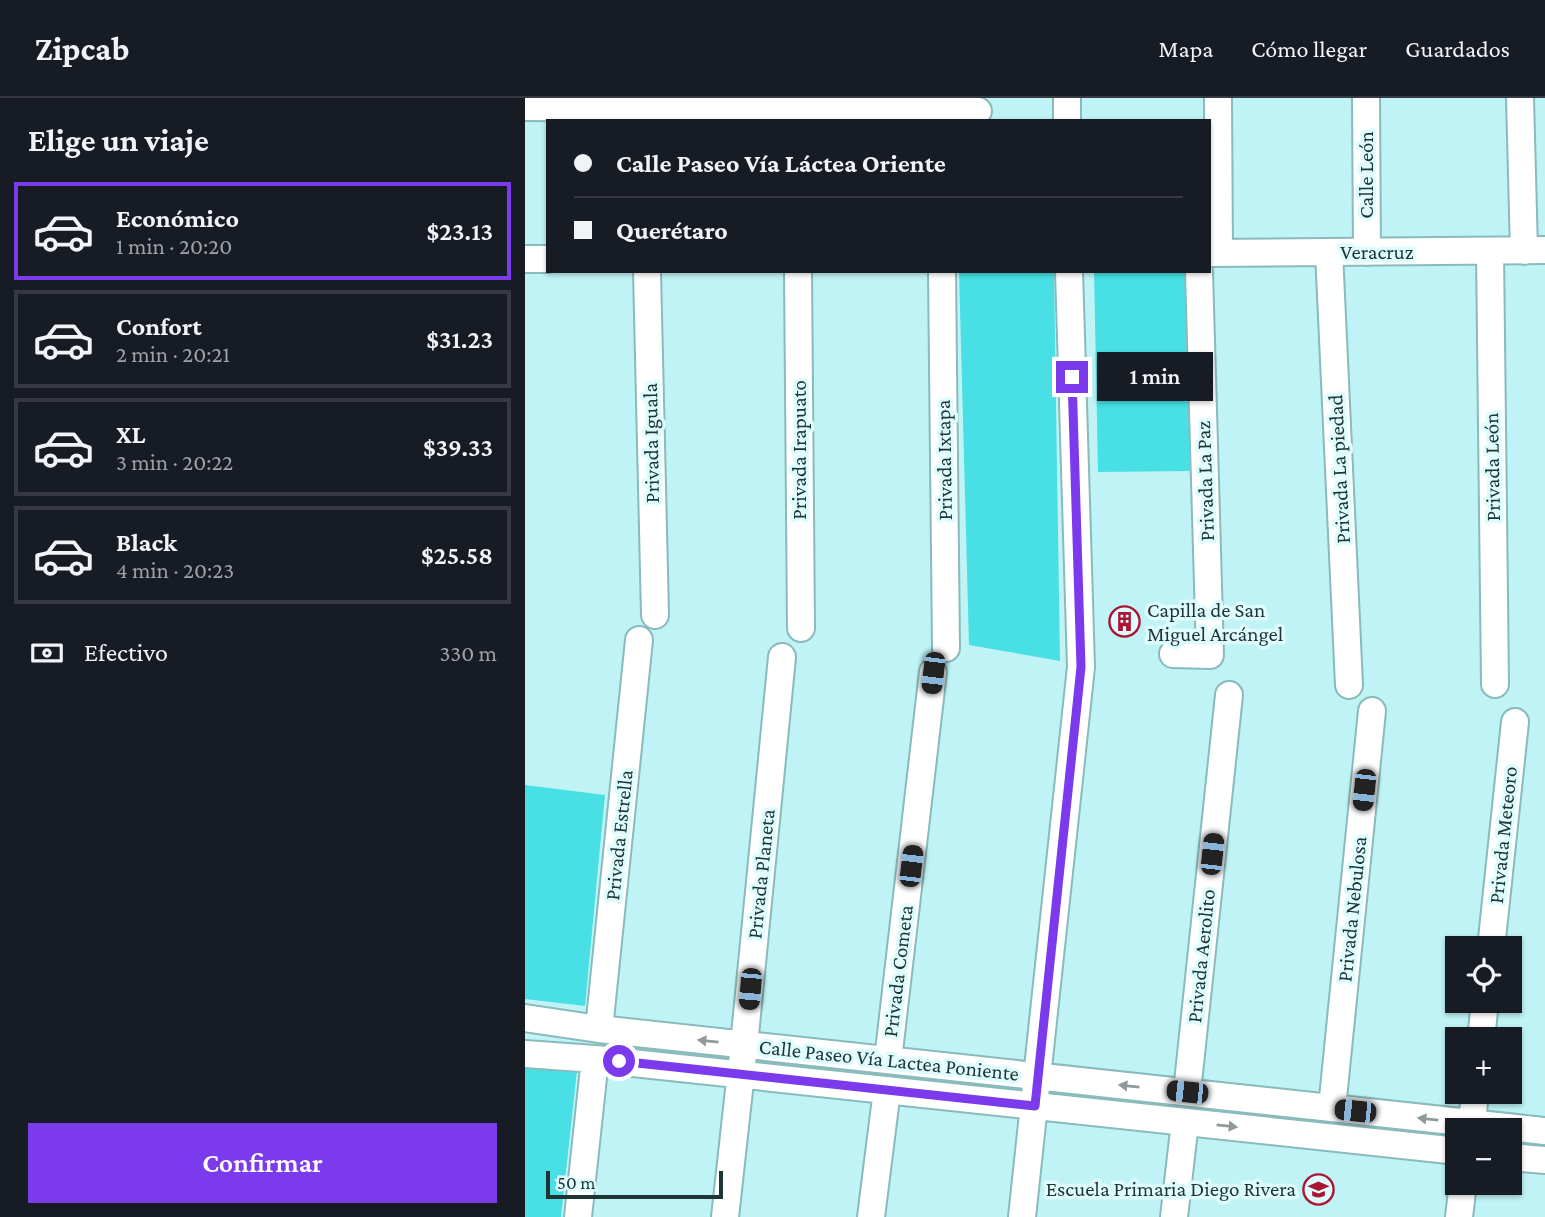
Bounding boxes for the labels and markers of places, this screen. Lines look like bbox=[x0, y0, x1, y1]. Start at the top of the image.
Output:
place label: Capilla de San Miguel Arcángel bbox=[1147, 598, 1283, 646]
building icon: Capilla de San Miguel Arcángel bbox=[1107, 605, 1141, 639]
school or university icon: Escuela Primaria Diego Rivera bbox=[1302, 1172, 1336, 1206]
place label: Escuela Primaria Diego Rivera bbox=[1046, 1177, 1296, 1201]

